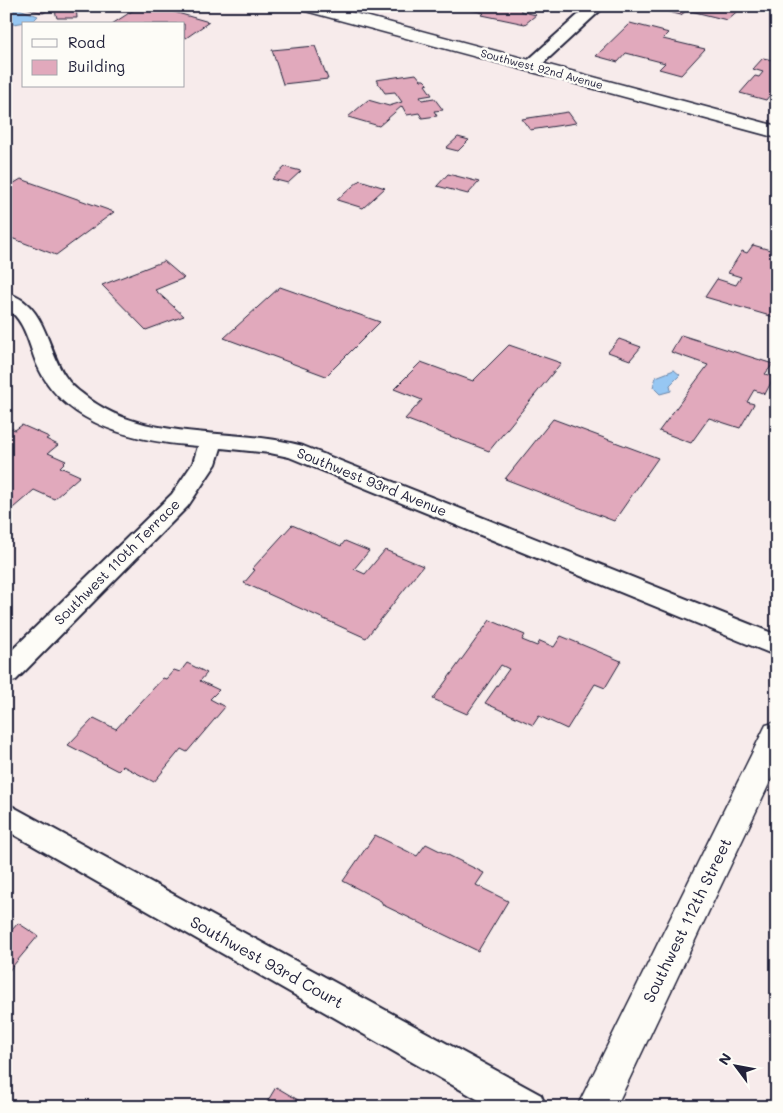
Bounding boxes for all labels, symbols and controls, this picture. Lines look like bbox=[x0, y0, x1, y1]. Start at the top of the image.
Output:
legend bbox=[22, 22, 185, 88]
text: Road bbox=[68, 32, 105, 52]
street label: Southwest 92nd Avenue bbox=[479, 45, 605, 92]
text: Building bbox=[68, 56, 125, 76]
street label: Southwest 93rd Avenue bbox=[294, 443, 450, 520]
street label: Southwest 110th Terrace bbox=[50, 495, 184, 629]
street label: Southwest 112th Street bbox=[637, 834, 736, 1006]
street label: Southwest 93rd Court bbox=[187, 911, 348, 1013]
north arrow bbox=[710, 1040, 760, 1090]
text: N bbox=[714, 1049, 735, 1068]

